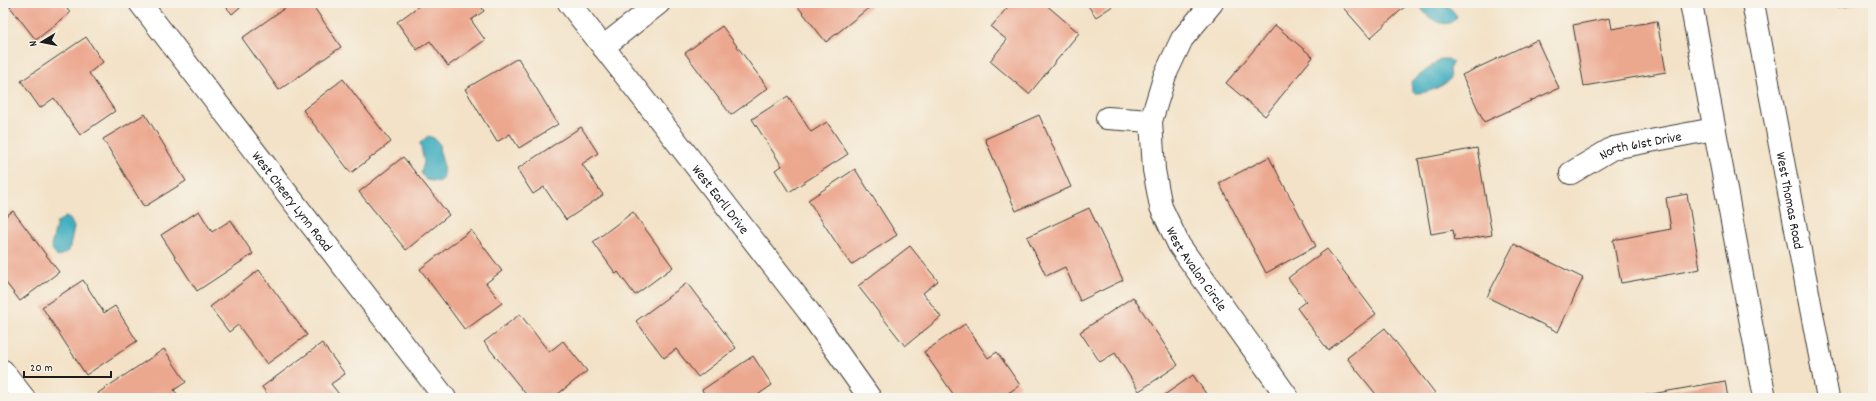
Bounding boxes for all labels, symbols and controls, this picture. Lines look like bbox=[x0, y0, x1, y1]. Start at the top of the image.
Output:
north arrow bbox=[22, 22, 62, 62]
text: N bbox=[26, 39, 42, 47]
street label: North 61st Drive bbox=[1596, 127, 1683, 166]
street label: West Cheery Lynn Road bbox=[246, 148, 336, 257]
street label: West Thomas Road bbox=[1770, 151, 1808, 251]
street label: West Earll Drive bbox=[686, 161, 753, 239]
street label: West Avalon Circle bbox=[1160, 224, 1231, 316]
scale bar bbox=[24, 353, 111, 379]
text: 20 m bbox=[30, 360, 53, 377]

